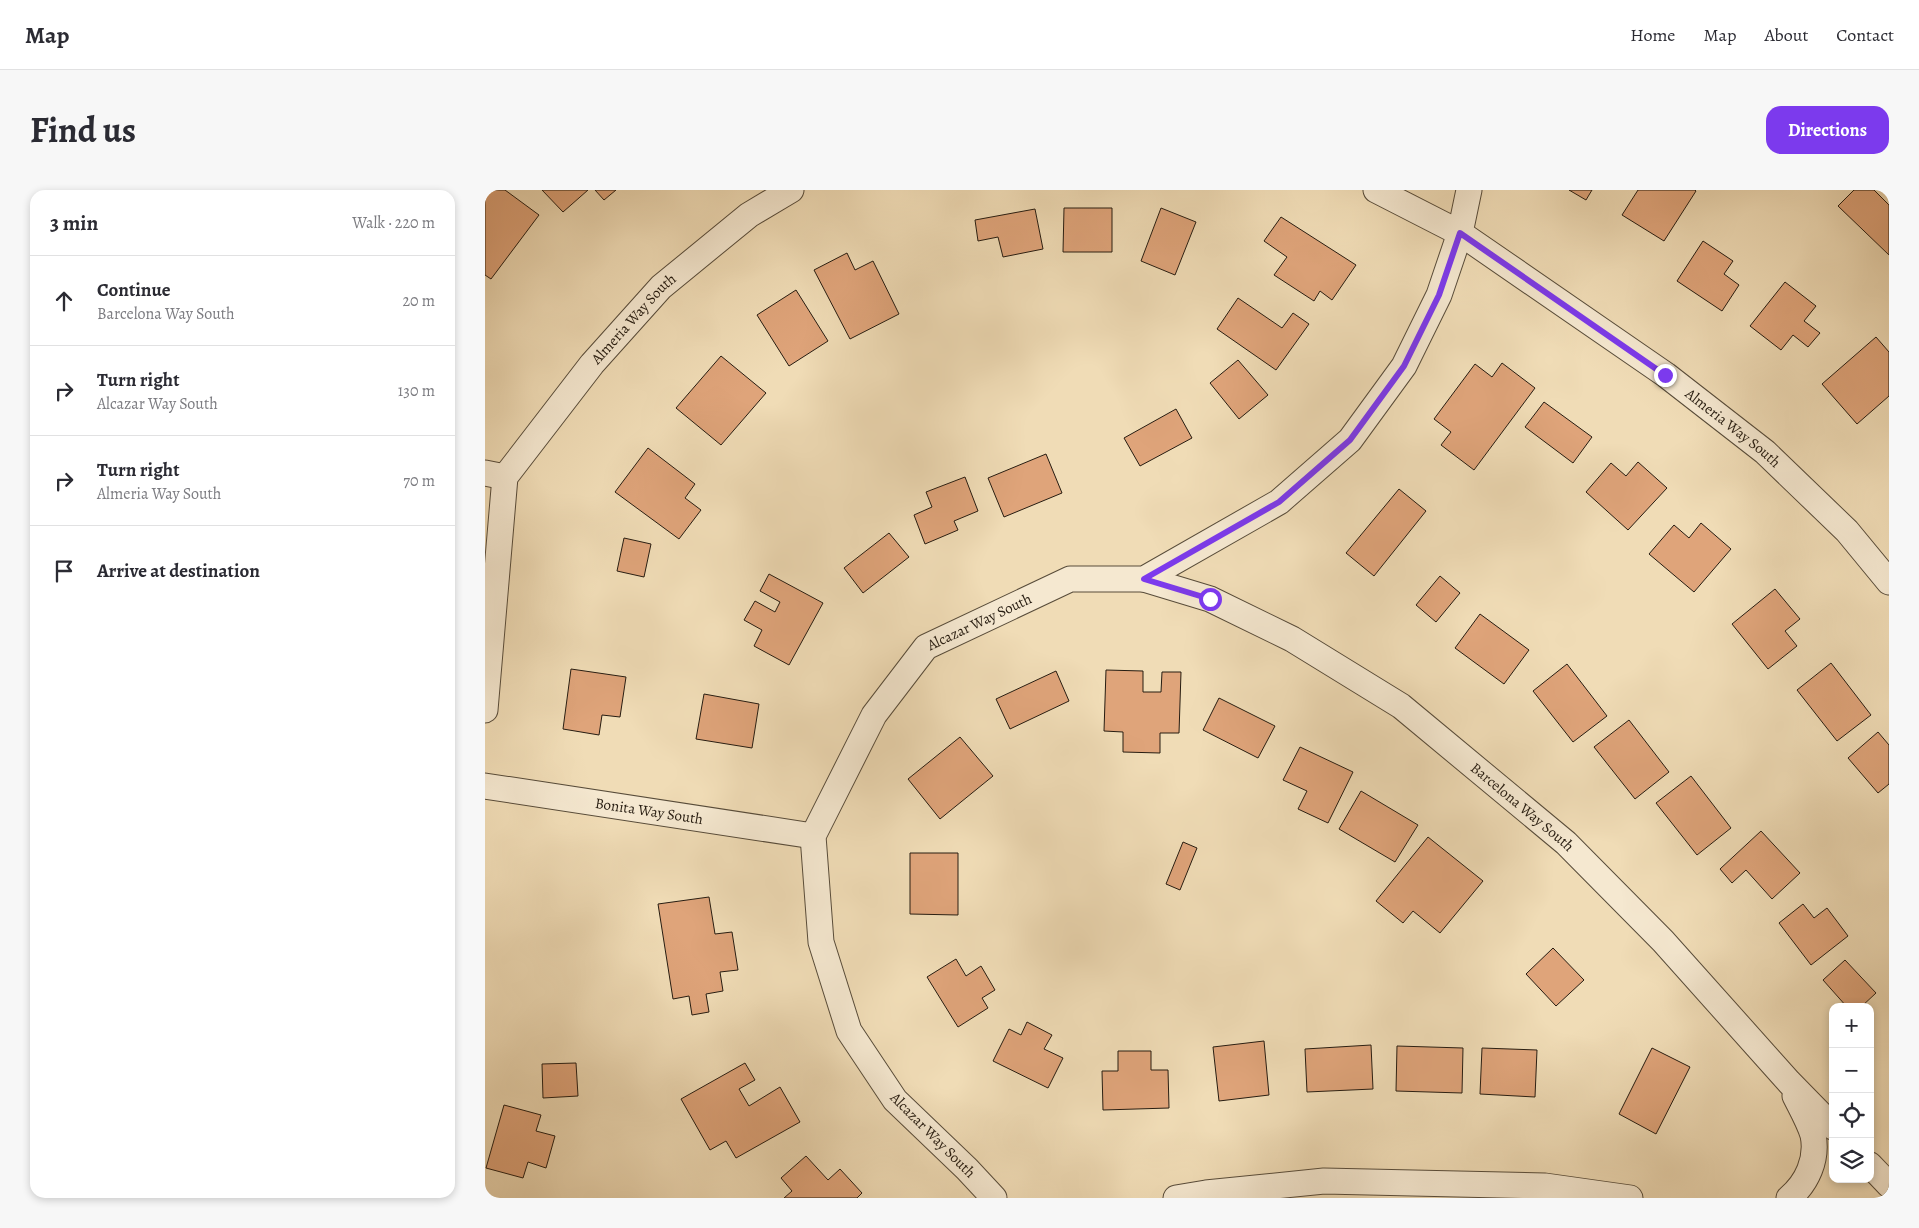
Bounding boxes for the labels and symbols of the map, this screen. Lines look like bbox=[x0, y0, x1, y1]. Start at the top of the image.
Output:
street label: Almeria Way South bbox=[586, 269, 680, 369]
route end bbox=[1654, 364, 1677, 387]
street label: Almeria Way South bbox=[1680, 383, 1785, 472]
route start bbox=[1199, 588, 1222, 611]
street label: Alcazar Way South bbox=[923, 589, 1035, 655]
street label: Barcelona Way South bbox=[1466, 758, 1579, 856]
street label: Bonita Way South bbox=[594, 793, 705, 829]
street label: Alcazar Way South bbox=[885, 1087, 980, 1182]

